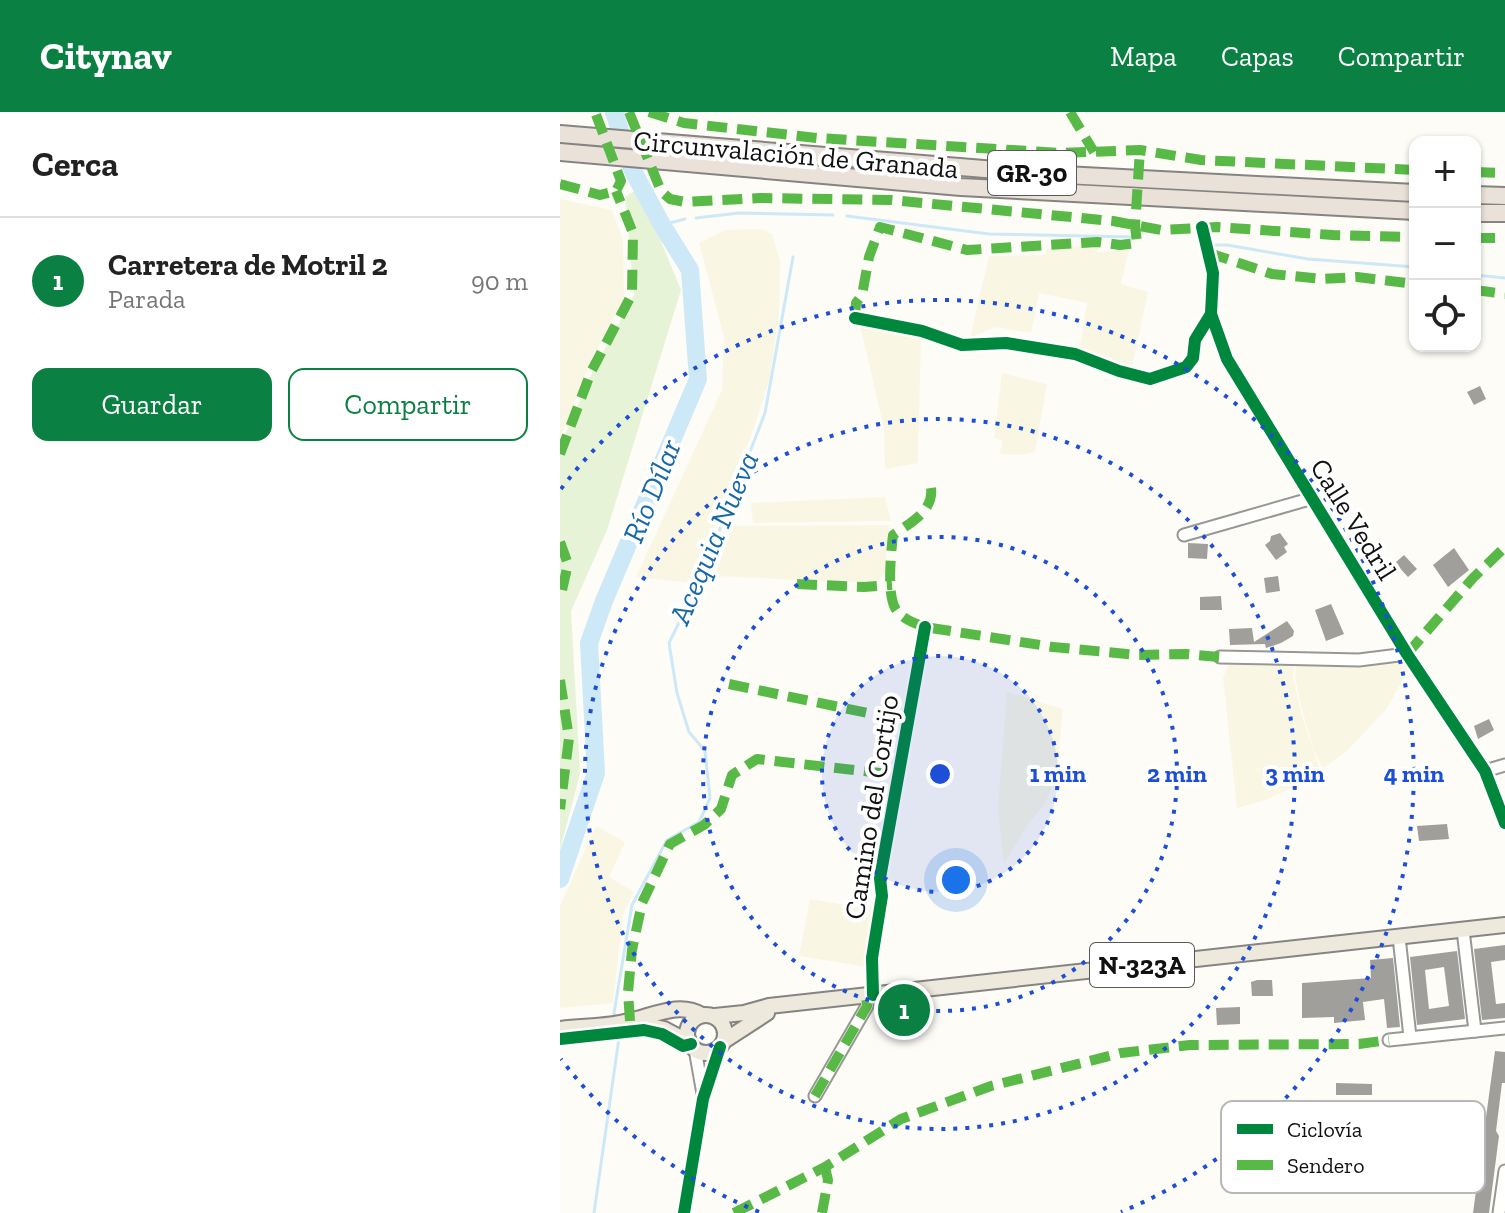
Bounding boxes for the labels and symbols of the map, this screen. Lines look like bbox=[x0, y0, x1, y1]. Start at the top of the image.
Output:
street label: Circunvalación de Granada bbox=[632, 124, 960, 185]
road number: GR-30 bbox=[988, 151, 1076, 195]
water label: Río Dílar bbox=[615, 434, 689, 548]
water label: Acequia Nueva bbox=[661, 446, 766, 630]
street label: Calle Vedril bbox=[1303, 452, 1404, 586]
street label: Camino del Cortijo bbox=[837, 693, 906, 922]
text: 1 min bbox=[1030, 759, 1086, 788]
text: 2 min bbox=[1147, 759, 1207, 788]
text: 3 min bbox=[1265, 759, 1325, 788]
text: 4 min bbox=[1384, 759, 1444, 788]
centre of rings bbox=[926, 760, 954, 788]
your location bbox=[936, 860, 976, 900]
road number: N-323A bbox=[1090, 943, 1194, 987]
pin: 1 bbox=[878, 980, 930, 1040]
legend bbox=[1221, 1101, 1485, 1193]
text: Ciclovía bbox=[1287, 1116, 1363, 1143]
text: Sendero bbox=[1287, 1152, 1365, 1179]

